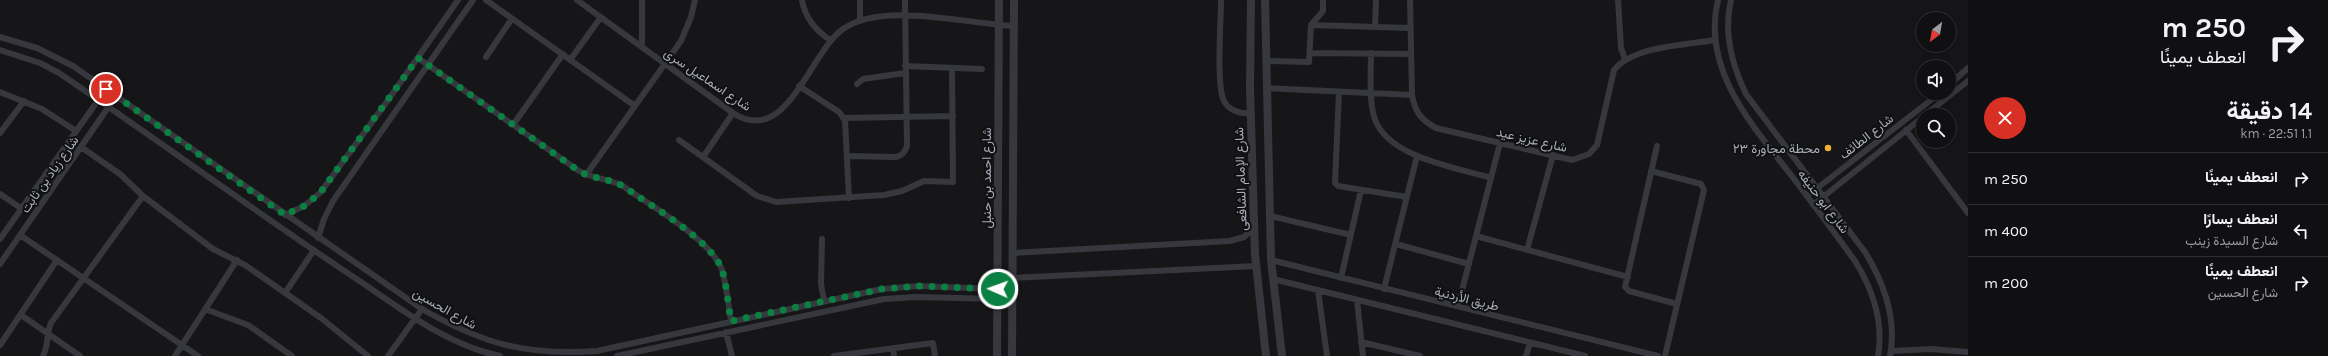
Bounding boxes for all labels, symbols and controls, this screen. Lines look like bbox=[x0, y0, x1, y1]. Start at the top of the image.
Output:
text: 250 m bbox=[2161, 11, 2246, 44]
north arrow bbox=[1916, 12, 1956, 52]
map controls bbox=[1916, 12, 1956, 148]
icon: right bbox=[2260, 16, 2312, 68]
street label: شارع اسماعيل سرى bbox=[660, 45, 754, 116]
text: انعطف يمينًا bbox=[2160, 46, 2246, 68]
button: sound bbox=[1916, 60, 1956, 100]
pin bbox=[89, 72, 123, 106]
icon: arrive bbox=[95, 78, 117, 100]
button: close bbox=[1984, 97, 2026, 139]
text: 14 دقيقة bbox=[2226, 97, 2312, 125]
button: search bbox=[1916, 108, 1956, 148]
street label: شارع الطائف bbox=[1836, 111, 1897, 164]
street label: شارع عزيز عيد bbox=[1495, 124, 1569, 157]
text: 1.1 km · 22:51 bbox=[2240, 126, 2312, 141]
street label: شارع احمد بن حنبل bbox=[979, 127, 996, 229]
street label: شارع الإمام الشافعى bbox=[1231, 127, 1252, 231]
street label: شارع زياد بن ثابت bbox=[17, 133, 83, 217]
place label: محطة مجاورة ٢٣ bbox=[1733, 141, 1820, 157]
marker: محطة مجاورة ٢٣ bbox=[1823, 143, 1833, 153]
street label: شارع ابو حنيفه bbox=[1793, 166, 1852, 237]
text: انعطف يمينًا bbox=[2205, 168, 2278, 186]
icon: right bbox=[2290, 168, 2312, 190]
text: 250 m bbox=[1984, 170, 2028, 188]
text: انعطف يسارًا bbox=[2203, 210, 2278, 228]
icon: left bbox=[2290, 220, 2312, 242]
text: 400 m bbox=[1984, 222, 2028, 240]
text: شارع السيدة زينب bbox=[2185, 233, 2278, 248]
text: انعطف يمينًا bbox=[2205, 262, 2278, 280]
position arrow bbox=[977, 268, 1019, 310]
icon: right bbox=[2290, 272, 2312, 294]
text: 200 m bbox=[1984, 274, 2028, 292]
street label: طريق الأردنية bbox=[1433, 283, 1501, 315]
street label: شارع الحسين bbox=[409, 285, 479, 334]
text: شارع الحسين bbox=[2208, 285, 2278, 300]

